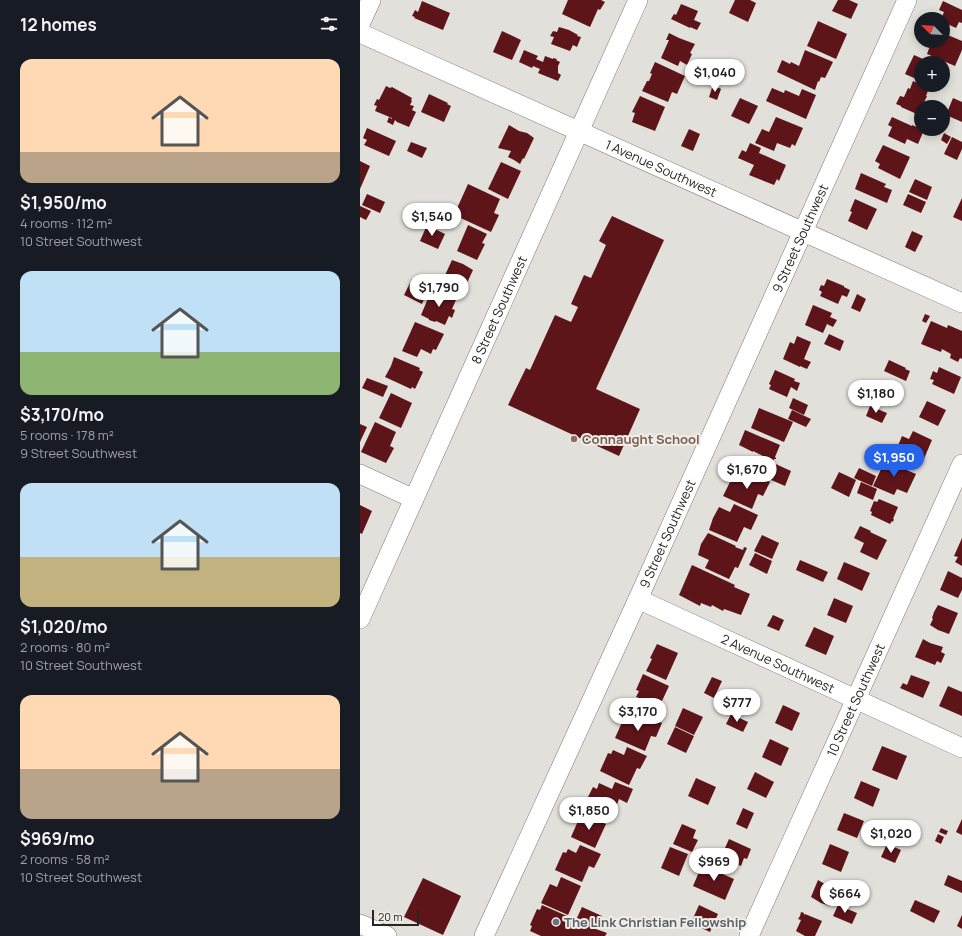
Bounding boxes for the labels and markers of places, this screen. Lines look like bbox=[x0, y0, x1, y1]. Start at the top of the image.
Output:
pin: $1,040 bbox=[682, 59, 748, 93]
pin: $1,540 bbox=[399, 203, 465, 237]
pin: $1,790 bbox=[406, 274, 472, 308]
pin: $1,180 bbox=[843, 380, 909, 414]
place label: Connaught School bbox=[582, 430, 700, 448]
marker: Connaught School bbox=[569, 434, 579, 444]
pin: $1,950 bbox=[861, 444, 927, 478]
pin: $1,670 bbox=[714, 456, 780, 490]
pin: $777 bbox=[713, 689, 761, 723]
pin: $3,170 bbox=[605, 698, 671, 732]
pin: $1,850 bbox=[556, 797, 622, 831]
pin: $1,020 bbox=[858, 820, 924, 854]
pin: $969 bbox=[690, 848, 738, 882]
pin: $664 bbox=[821, 880, 869, 914]
place label: The Link Christian Fellowship bbox=[564, 913, 746, 931]
marker: The Link Christian Fellowship bbox=[551, 917, 561, 927]

